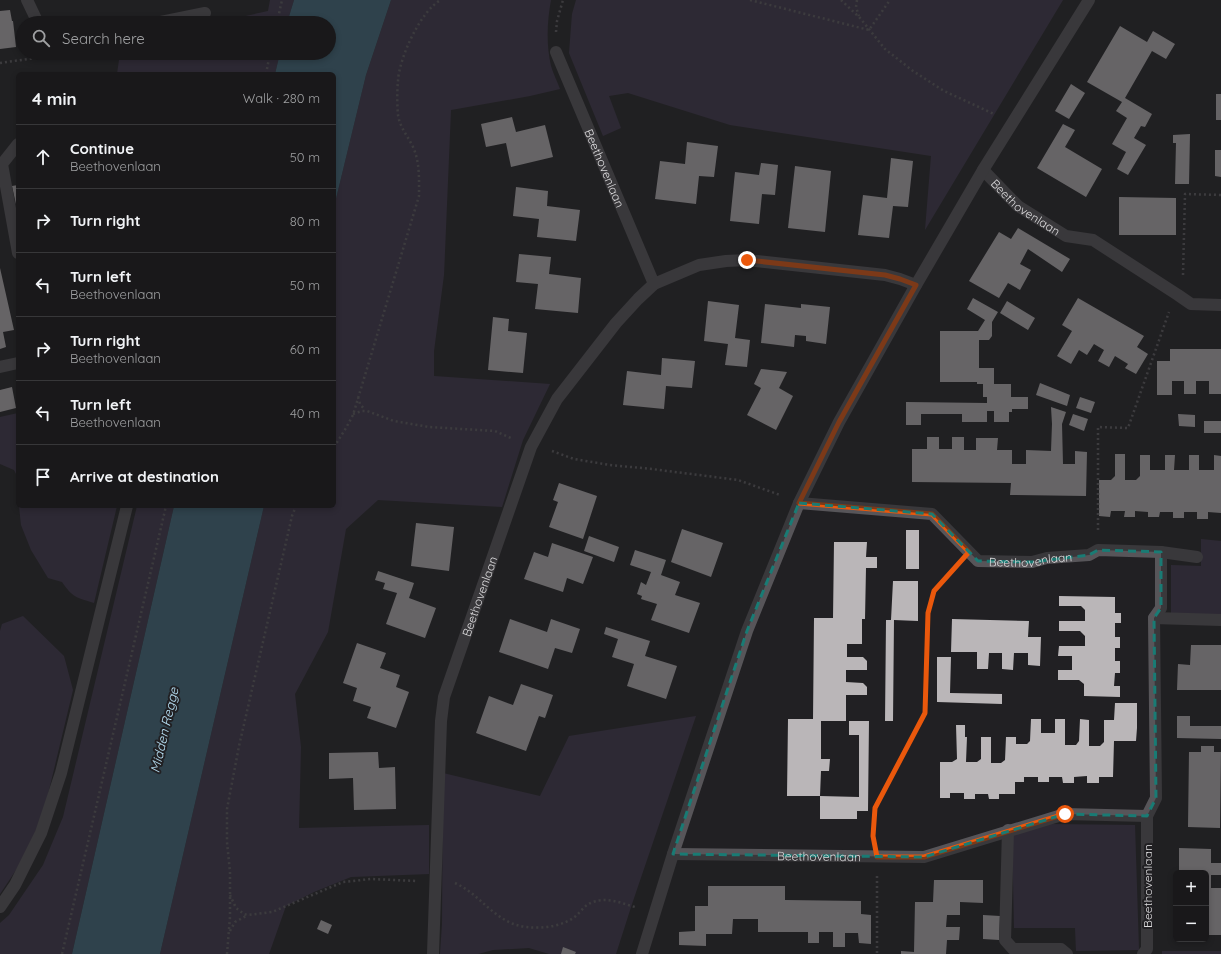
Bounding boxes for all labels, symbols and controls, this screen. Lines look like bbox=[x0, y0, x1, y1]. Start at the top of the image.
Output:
search box bbox=[16, 16, 336, 60]
icon: search bbox=[30, 27, 52, 49]
text: Search here bbox=[62, 29, 145, 48]
text: 4 min bbox=[32, 88, 77, 109]
text: Walk · 280 m bbox=[243, 90, 320, 106]
street label: Beethovenlaan bbox=[582, 127, 628, 210]
text: Continue bbox=[70, 139, 134, 158]
icon: ahead bbox=[32, 146, 54, 168]
text: 50 m bbox=[290, 149, 320, 165]
text: Beethovenlaan bbox=[70, 158, 161, 174]
street label: Beethovenlaan bbox=[988, 176, 1063, 238]
icon: right bbox=[32, 210, 54, 232]
text: Turn right bbox=[70, 211, 141, 230]
text: 80 m bbox=[290, 213, 320, 229]
route end bbox=[738, 251, 756, 269]
text: Turn left bbox=[70, 267, 132, 286]
icon: left bbox=[32, 274, 54, 296]
text: 50 m bbox=[290, 277, 320, 293]
text: Beethovenlaan bbox=[70, 286, 161, 302]
text: Turn right bbox=[70, 331, 141, 350]
icon: right bbox=[32, 338, 54, 360]
text: 60 m bbox=[290, 341, 320, 357]
text: Beethovenlaan bbox=[70, 350, 161, 366]
text: Turn left bbox=[70, 395, 132, 414]
icon: left bbox=[32, 402, 54, 424]
text: 40 m bbox=[290, 405, 320, 421]
text: Beethovenlaan bbox=[70, 414, 161, 430]
icon: arrive bbox=[32, 466, 54, 488]
text: Arrive at destination bbox=[70, 467, 219, 486]
street label: Beethovenlaan bbox=[989, 549, 1073, 570]
street label: Beethovenlaan bbox=[458, 554, 500, 638]
water label: Midden Regge bbox=[146, 685, 182, 774]
route start bbox=[1056, 805, 1074, 823]
street label: Beethovenlaan bbox=[1140, 844, 1155, 928]
street label: Beethovenlaan bbox=[777, 848, 861, 864]
map controls bbox=[1173, 870, 1209, 942]
button: + bbox=[1173, 870, 1209, 906]
button: − bbox=[1173, 906, 1209, 942]

